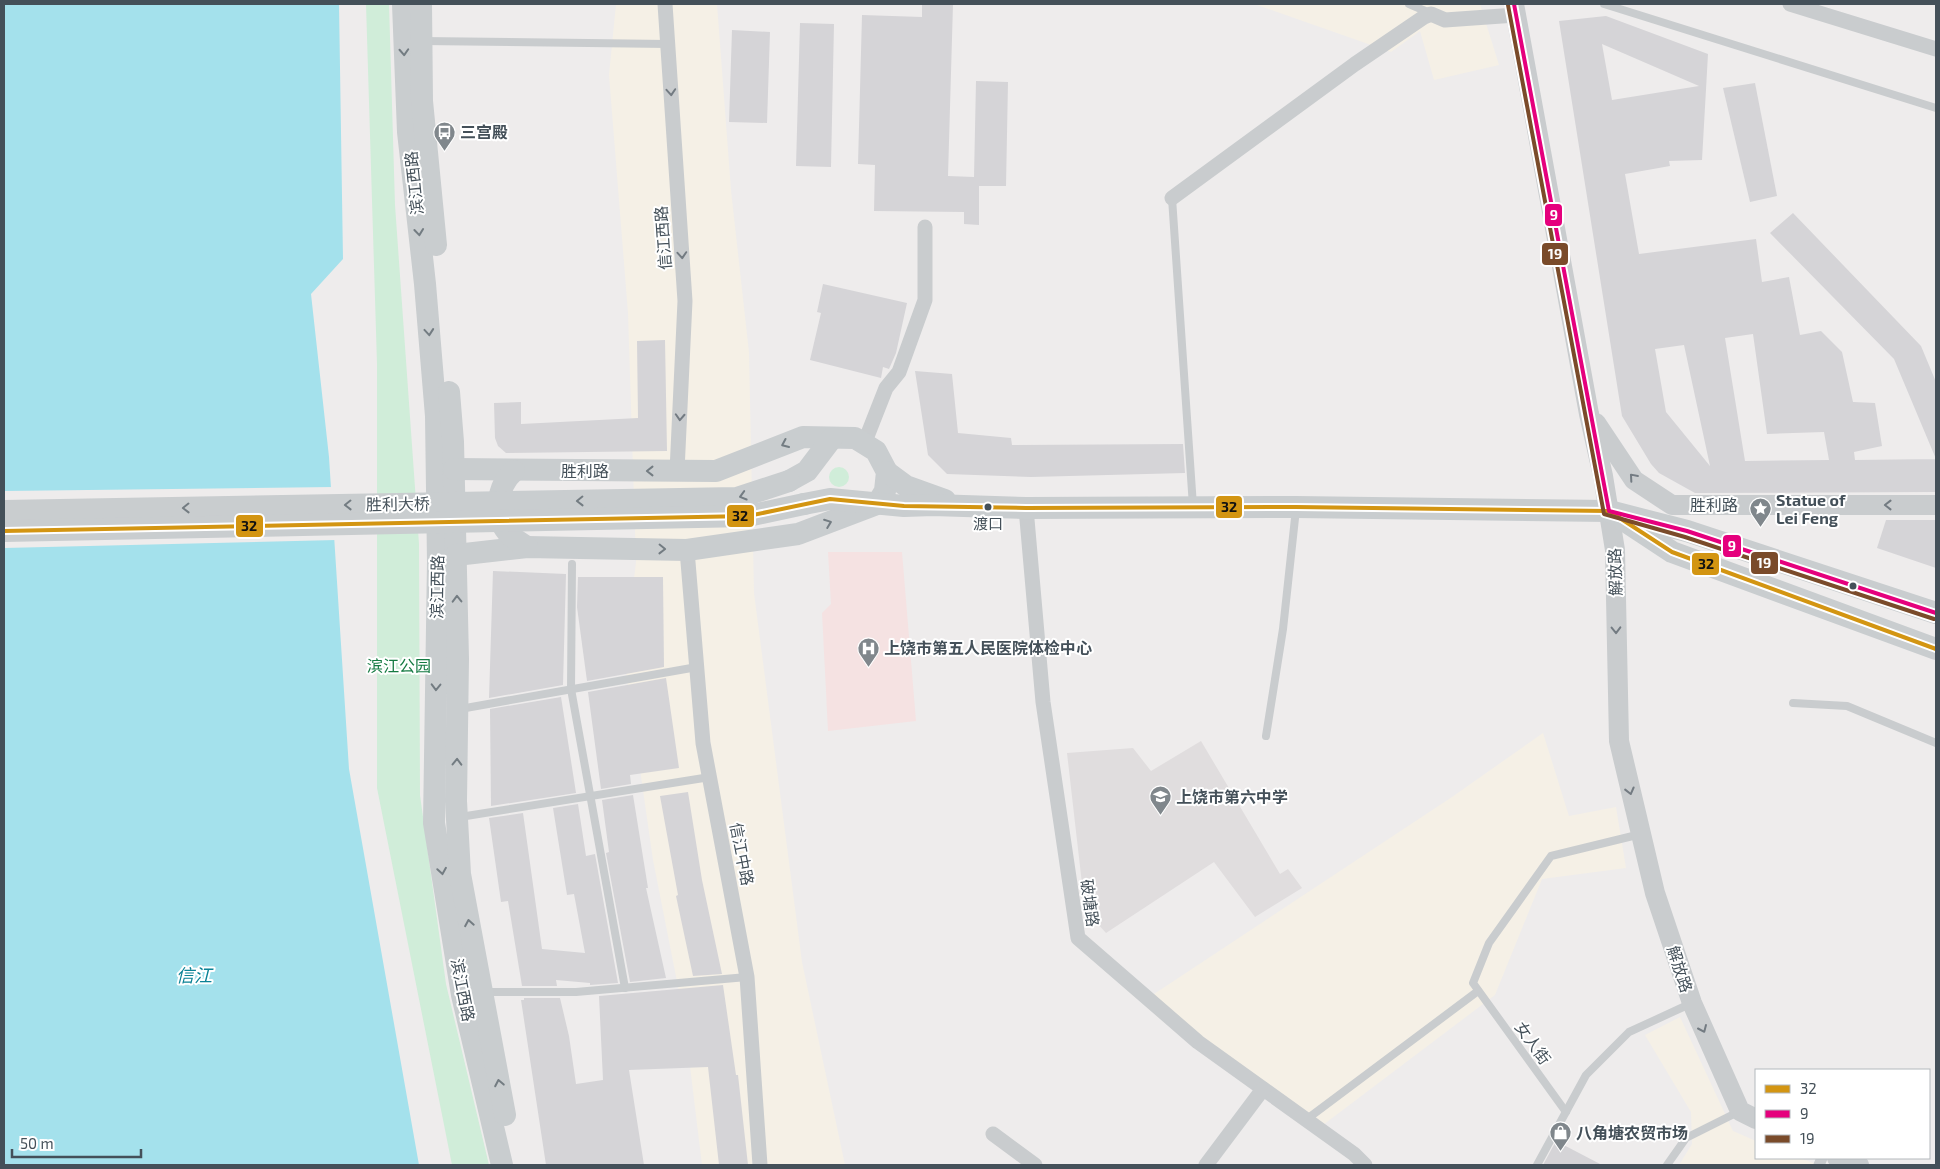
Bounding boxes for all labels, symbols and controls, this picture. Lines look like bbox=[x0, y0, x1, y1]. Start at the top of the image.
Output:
one-way arrow bbox=[399, 49, 410, 57]
one-way arrow bbox=[665, 89, 676, 97]
bus stop icon: 三宫殿 bbox=[432, 120, 456, 151]
place label: 三宫殿 bbox=[460, 122, 508, 141]
street label: 滨江西路 bbox=[401, 150, 426, 216]
line badge: 9 bbox=[1544, 203, 1563, 227]
street label: 信江西路 bbox=[651, 205, 674, 271]
text: 9 bbox=[1550, 206, 1558, 223]
one-way arrow bbox=[413, 228, 424, 236]
line badge: 19 bbox=[1541, 242, 1569, 266]
text: 19 bbox=[1548, 245, 1562, 262]
one-way arrow bbox=[676, 251, 687, 259]
one-way arrow bbox=[424, 328, 435, 336]
one-way arrow bbox=[674, 413, 685, 421]
one-way arrow bbox=[781, 438, 790, 449]
street label: 胜利路 bbox=[561, 461, 609, 480]
one-way arrow bbox=[646, 466, 654, 476]
one-way arrow bbox=[1629, 473, 1638, 482]
one-way arrow bbox=[739, 490, 747, 500]
place label: Statue of Lei Feng bbox=[1776, 490, 1846, 527]
street label: 胜利大桥 bbox=[366, 493, 430, 514]
line badge: 32 bbox=[1215, 495, 1243, 519]
street label: 胜利路 bbox=[1690, 495, 1738, 514]
one-way arrow bbox=[576, 496, 584, 506]
place icon: Statue of Lei Feng bbox=[1748, 497, 1772, 528]
text: 32 bbox=[1221, 498, 1237, 515]
one-way arrow bbox=[344, 500, 352, 510]
one-way arrow bbox=[1883, 500, 1891, 510]
marker: 渡口 bbox=[983, 502, 993, 512]
one-way arrow bbox=[181, 503, 189, 513]
line badge: 32 bbox=[726, 504, 755, 528]
text: 32 bbox=[732, 507, 748, 524]
line badge: 32 bbox=[235, 514, 264, 538]
place label: 渡口 bbox=[973, 514, 1003, 532]
text: 32 bbox=[241, 517, 257, 534]
one-way arrow bbox=[824, 519, 832, 529]
line badge: 9 bbox=[1722, 534, 1742, 558]
text: 9 bbox=[1728, 537, 1736, 554]
one-way arrow bbox=[658, 544, 666, 554]
street label: 解放路 bbox=[1604, 548, 1625, 596]
line badge: 19 bbox=[1750, 551, 1779, 575]
line badge: 32 bbox=[1691, 552, 1720, 576]
text: 19 bbox=[1757, 554, 1771, 571]
street label: 滨江西路 bbox=[426, 555, 447, 619]
text: 32 bbox=[1698, 555, 1714, 572]
unlabelled marker bbox=[1848, 581, 1858, 591]
one-way arrow bbox=[451, 595, 462, 603]
one-way arrow bbox=[1611, 626, 1622, 634]
hospital icon: 上饶市第五人民医院体检中心 bbox=[856, 636, 880, 667]
place label: 上饶市第五人民医院体检中心 bbox=[884, 638, 1092, 657]
park label: 滨江公园 bbox=[367, 656, 431, 675]
one-way arrow bbox=[431, 684, 441, 691]
one-way arrow bbox=[452, 757, 462, 765]
school or university icon: 上饶市第六中学 bbox=[1148, 785, 1172, 816]
one-way arrow bbox=[1625, 786, 1635, 794]
place label: 上饶市第六中学 bbox=[1176, 787, 1288, 806]
street label: 信江中路 bbox=[727, 821, 758, 887]
one-way arrow bbox=[436, 868, 447, 876]
street label: 破塘路 bbox=[1078, 878, 1103, 928]
one-way arrow bbox=[465, 919, 475, 928]
street label: 解放路 bbox=[1664, 943, 1697, 995]
street label: 滨江西路 bbox=[448, 957, 479, 1023]
water label: 信江 bbox=[176, 964, 214, 986]
street label: 女人街 bbox=[1512, 1018, 1555, 1068]
one-way arrow bbox=[1697, 1024, 1708, 1033]
legend bbox=[1755, 1069, 1930, 1159]
one-way arrow bbox=[494, 1079, 505, 1087]
text: 32 bbox=[1800, 1079, 1817, 1097]
text: 9 bbox=[1800, 1104, 1809, 1122]
shop icon: 八角塘农贸市场 bbox=[1548, 1121, 1572, 1152]
place label: 八角塘农贸市场 bbox=[1576, 1123, 1688, 1142]
scale bar bbox=[12, 1126, 141, 1158]
text: 19 bbox=[1800, 1129, 1815, 1147]
text: 50 m bbox=[20, 1134, 54, 1152]

